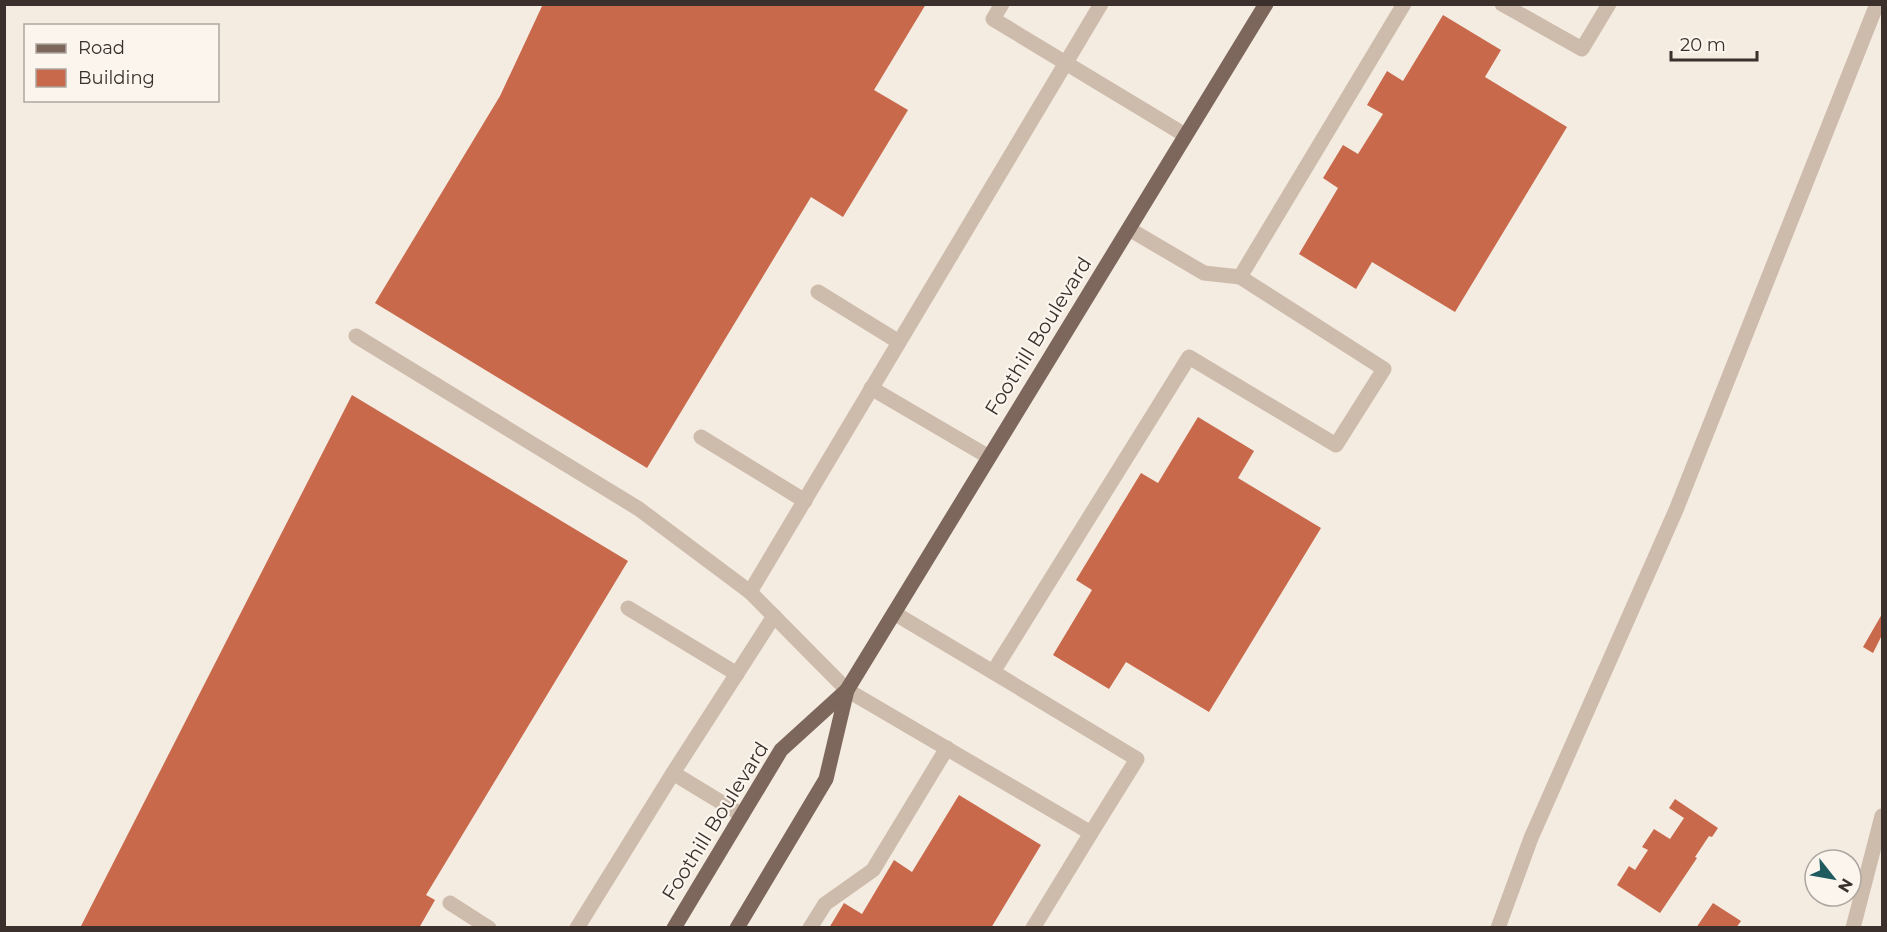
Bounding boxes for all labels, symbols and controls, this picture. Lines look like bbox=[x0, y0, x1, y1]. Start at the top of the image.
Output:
legend bbox=[24, 24, 219, 102]
scale bar bbox=[1671, 24, 1756, 62]
text: 20 m bbox=[1680, 34, 1726, 56]
text: Road bbox=[78, 37, 125, 59]
text: Building bbox=[78, 67, 155, 89]
street label: Foothill Boulevard bbox=[980, 252, 1096, 420]
street label: Foothill Boulevard bbox=[657, 737, 773, 905]
north arrow bbox=[1803, 848, 1863, 908]
text: N bbox=[1834, 875, 1857, 896]

